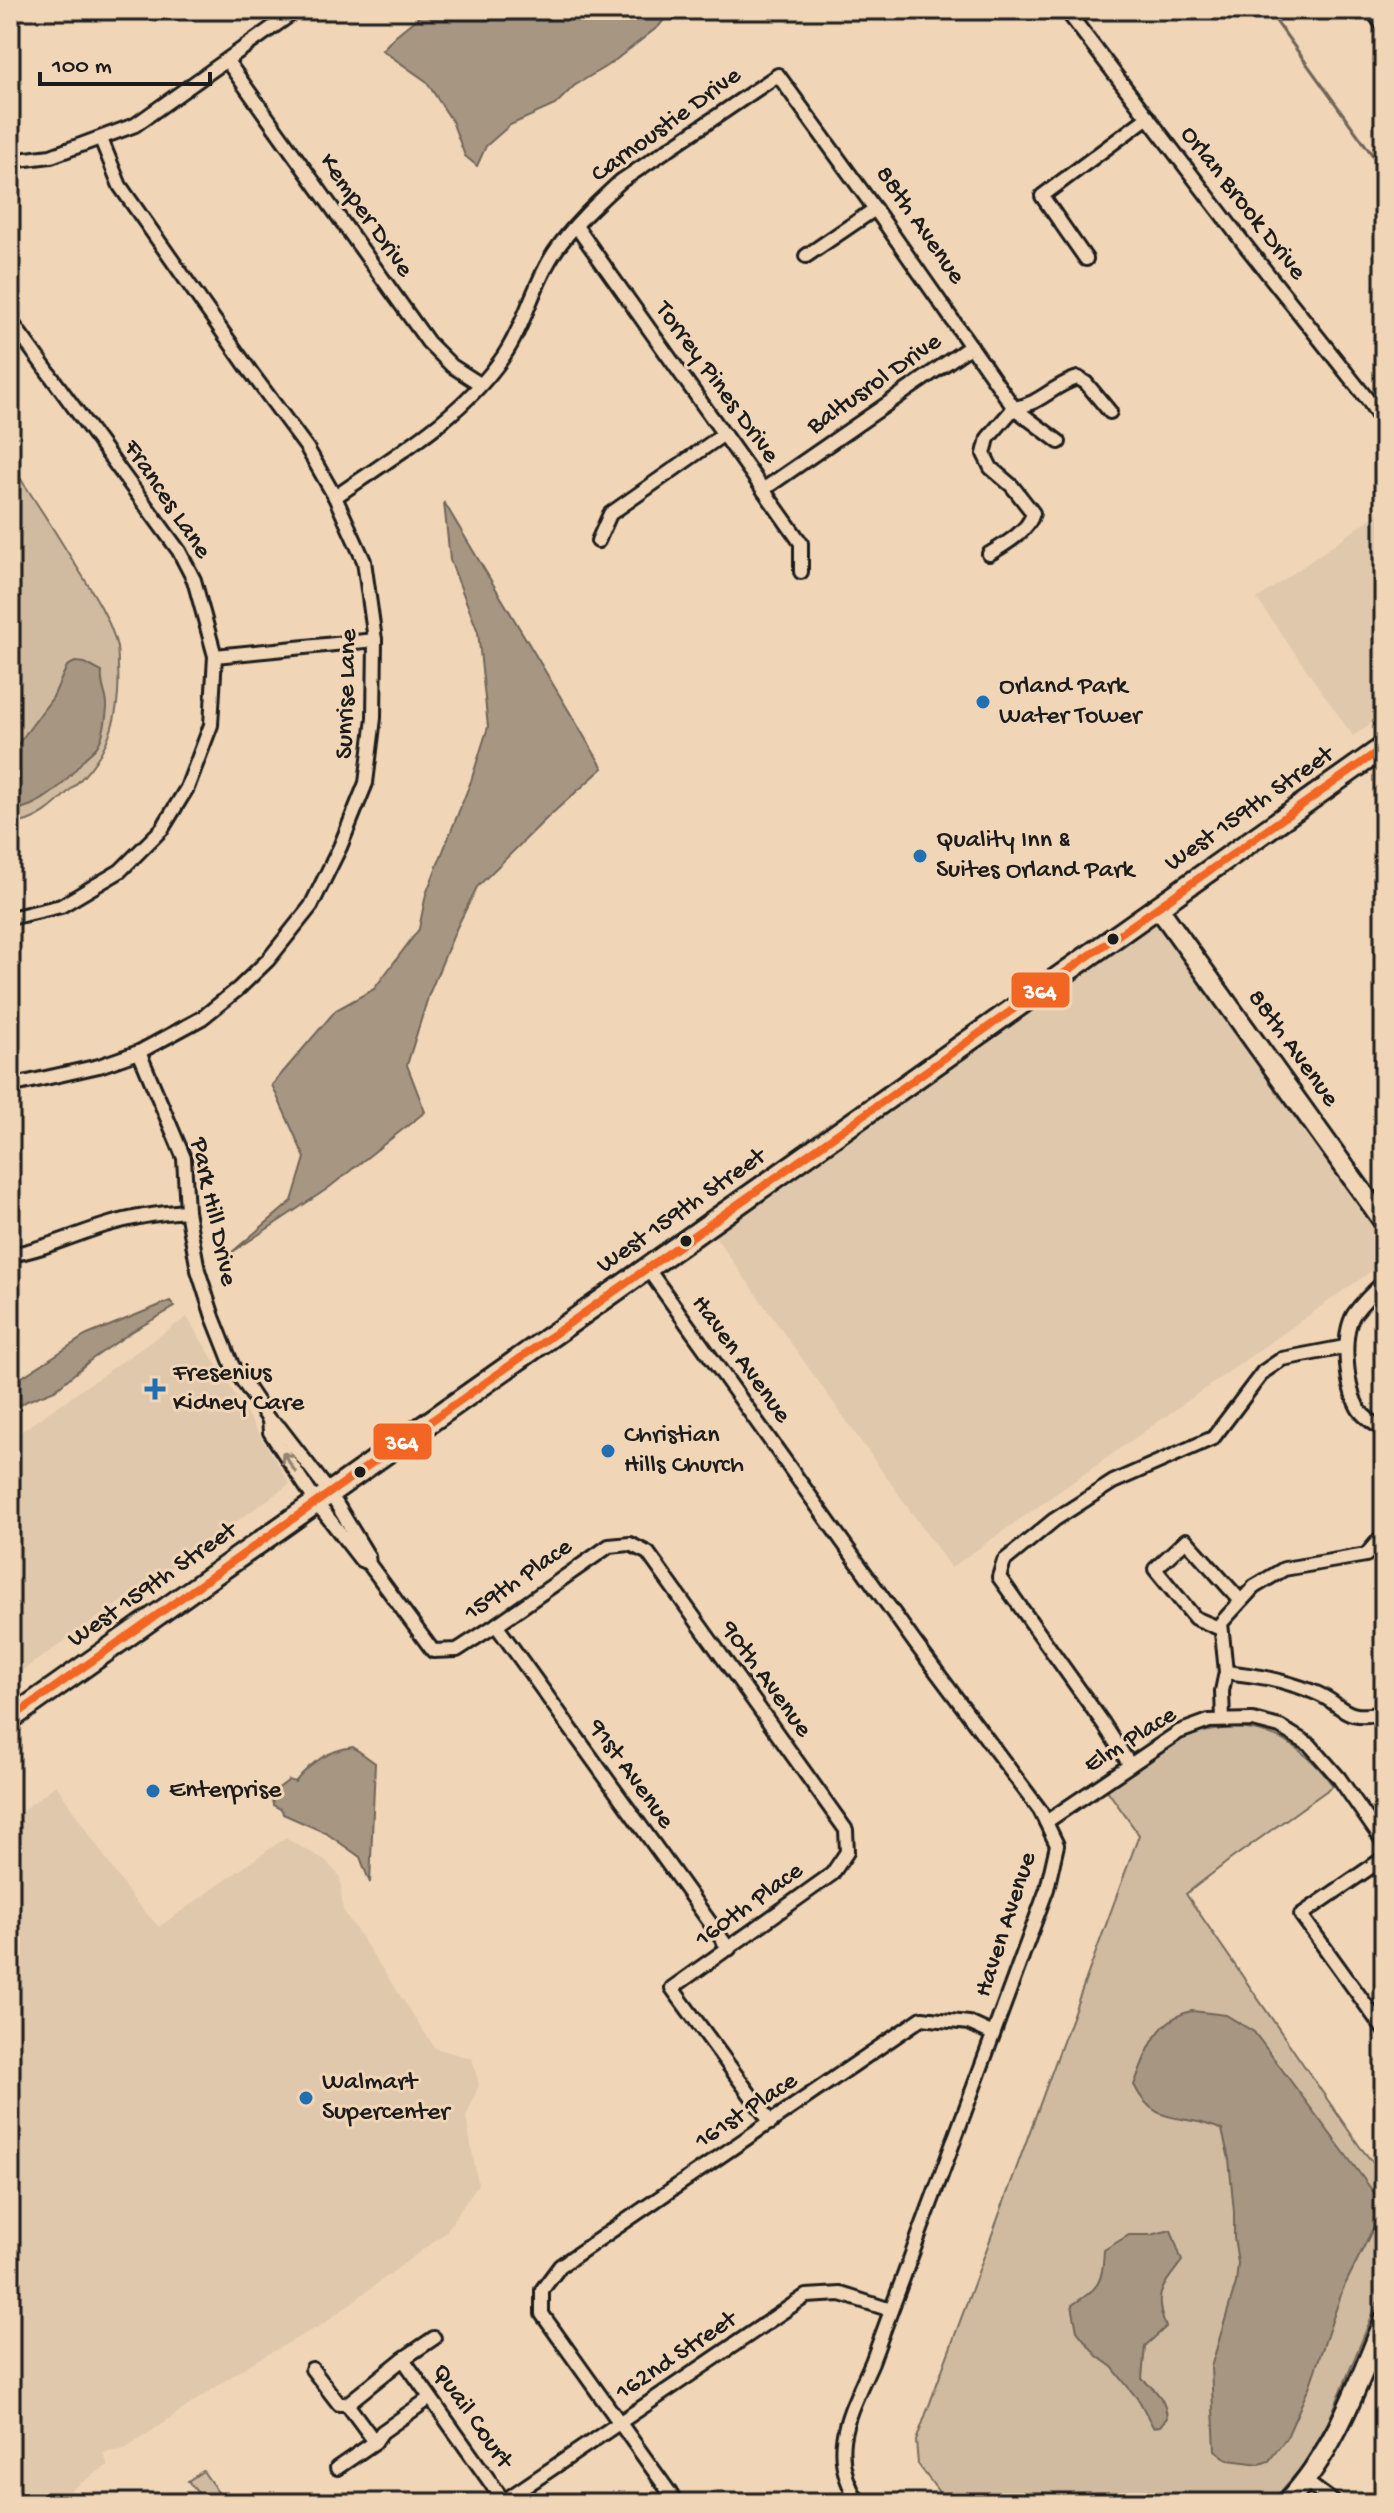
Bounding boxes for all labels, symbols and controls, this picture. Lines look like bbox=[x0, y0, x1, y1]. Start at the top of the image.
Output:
scale bar bbox=[40, 36, 210, 86]
text: 100 m bbox=[51, 53, 112, 82]
street label: Carnoustie Drive bbox=[586, 61, 749, 191]
street label: Orlan Brook Drive bbox=[1172, 121, 1312, 288]
street label: Kemper Drive bbox=[311, 148, 419, 285]
street label: 88th Avenue bbox=[867, 161, 971, 292]
street label: Torrey Pines Drive bbox=[646, 294, 785, 470]
street label: Baltusrol Drive bbox=[801, 327, 949, 443]
street label: Frances Lane bbox=[114, 434, 217, 566]
street label: Sunrise Lane bbox=[330, 628, 366, 760]
place label: Orland Park Water Tower bbox=[999, 672, 1144, 733]
marker: Orland Park Water Tower bbox=[974, 693, 992, 711]
street label: West 159th Street bbox=[1160, 739, 1342, 880]
place label: Quality Inn & Suites Orland Park bbox=[936, 826, 1136, 887]
marker: Quality Inn & Suites Orland Park bbox=[911, 847, 929, 865]
unlabelled marker bbox=[1105, 931, 1121, 947]
line badge: 364 bbox=[1010, 971, 1071, 1009]
text: 364 bbox=[1023, 981, 1057, 1007]
street label: 88th Avenue bbox=[1239, 984, 1345, 1114]
street label: Park Hill Drive bbox=[181, 1134, 243, 1289]
street label: West 159th Street bbox=[592, 1141, 774, 1282]
unlabelled marker bbox=[678, 1233, 694, 1249]
street label: Haven Avenue bbox=[683, 1290, 797, 1431]
place label: Fresenius Kidney Care bbox=[172, 1359, 305, 1420]
marker: Fresenius Kidney Care bbox=[144, 1378, 166, 1400]
place label: Christian Hills Church bbox=[624, 1421, 744, 1482]
line badge: 364 bbox=[372, 1422, 433, 1461]
text: 364 bbox=[385, 1432, 419, 1458]
marker: Christian Hills Church bbox=[599, 1442, 617, 1460]
one-way arrow bbox=[281, 1452, 298, 1474]
unlabelled marker bbox=[352, 1464, 368, 1480]
street label: West 159th Street bbox=[63, 1515, 245, 1656]
street label: 159th Place bbox=[458, 1532, 579, 1630]
street label: 90th Avenue bbox=[712, 1615, 818, 1745]
street label: Elm Place bbox=[1079, 1700, 1184, 1782]
street label: 91st Avenue bbox=[579, 1713, 681, 1836]
place label: Enterprise bbox=[169, 1776, 282, 1807]
marker: Enterprise bbox=[144, 1782, 162, 1800]
street label: Haven Avenue bbox=[969, 1848, 1045, 2002]
street label: 160th Place bbox=[689, 1856, 811, 1956]
street label: 161st Place bbox=[689, 2066, 805, 2158]
place label: Walmart Supercenter bbox=[322, 2068, 452, 2129]
marker: Walmart Supercenter bbox=[297, 2089, 315, 2107]
street label: 162nd Street bbox=[610, 2304, 745, 2409]
street label: Quail Court bbox=[424, 2358, 520, 2477]

